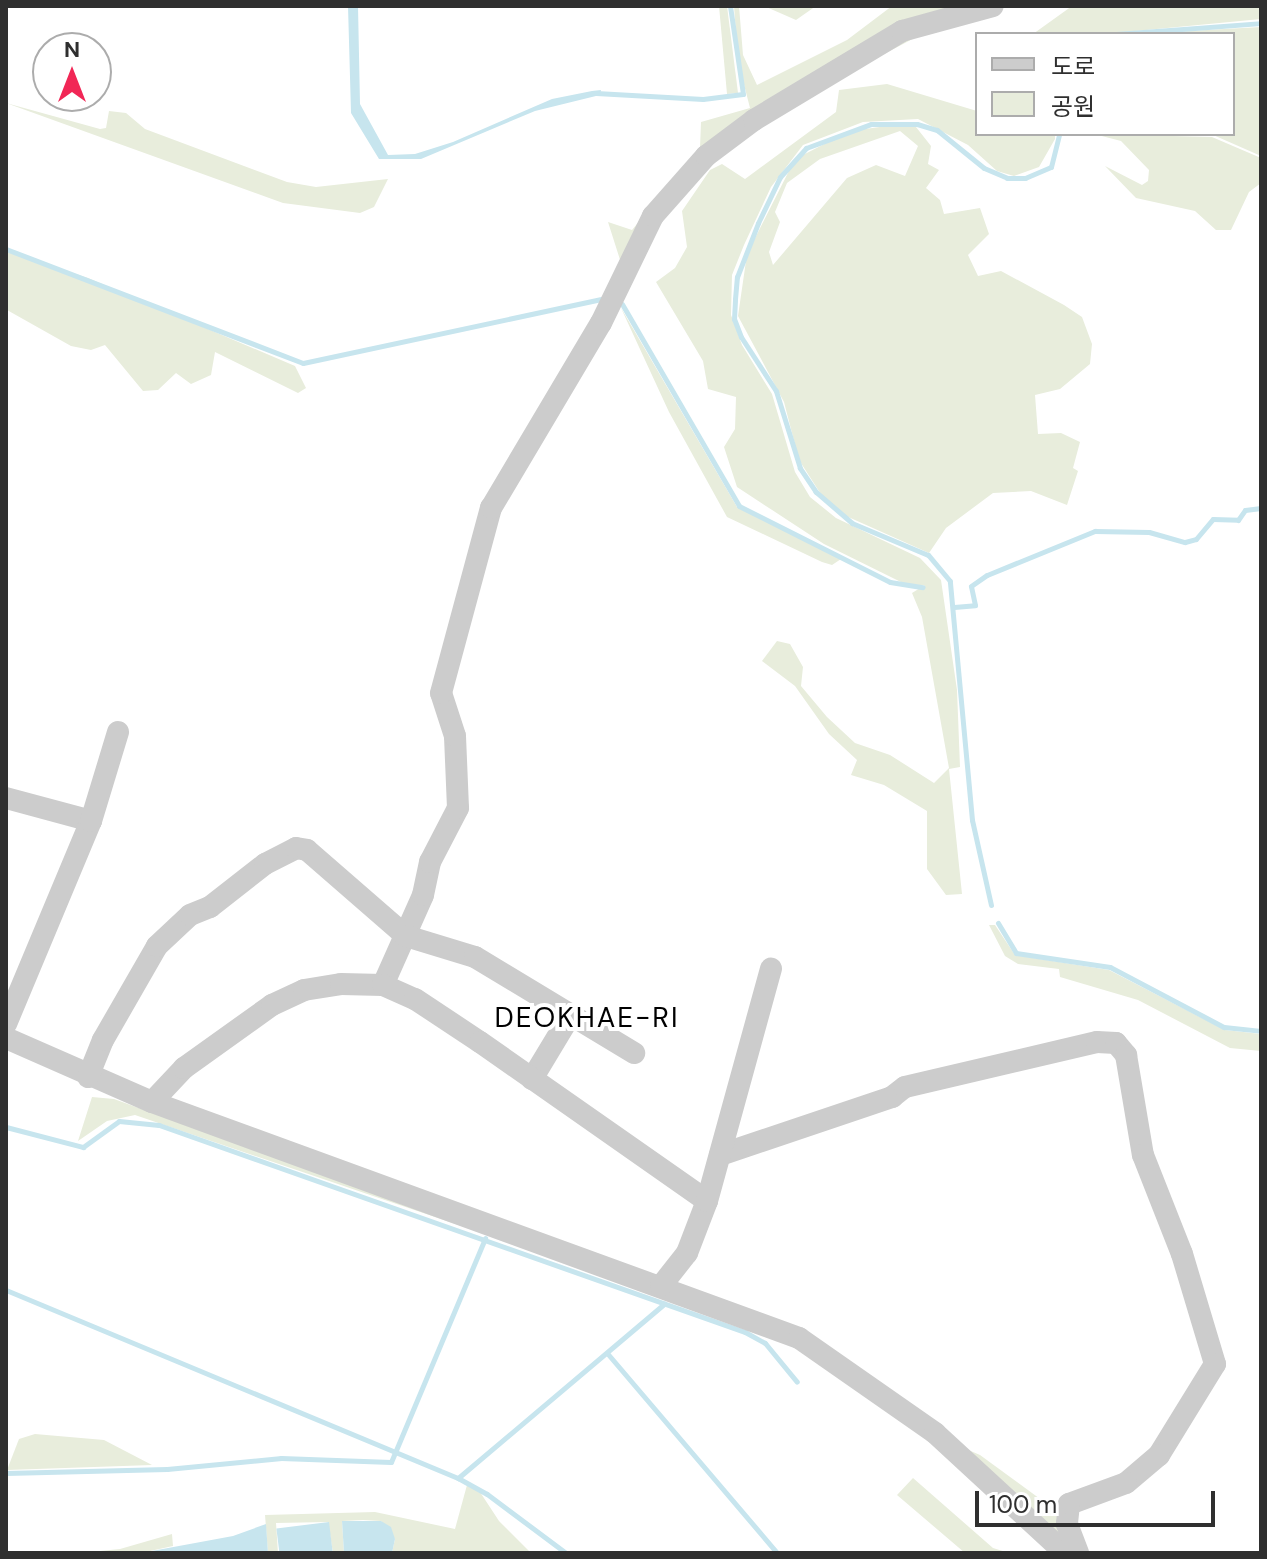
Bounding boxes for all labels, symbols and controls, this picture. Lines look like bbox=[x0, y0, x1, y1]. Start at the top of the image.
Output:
north arrow bbox=[32, 32, 112, 112]
legend bbox=[975, 32, 1235, 136]
text: N bbox=[64, 35, 80, 64]
text: 도로 bbox=[1051, 51, 1095, 82]
text: 공원 bbox=[1051, 91, 1095, 122]
district label: DEOKHAE-RI bbox=[495, 1001, 679, 1035]
scale bar bbox=[979, 1475, 1219, 1525]
text: 100 m bbox=[989, 1489, 1057, 1520]

